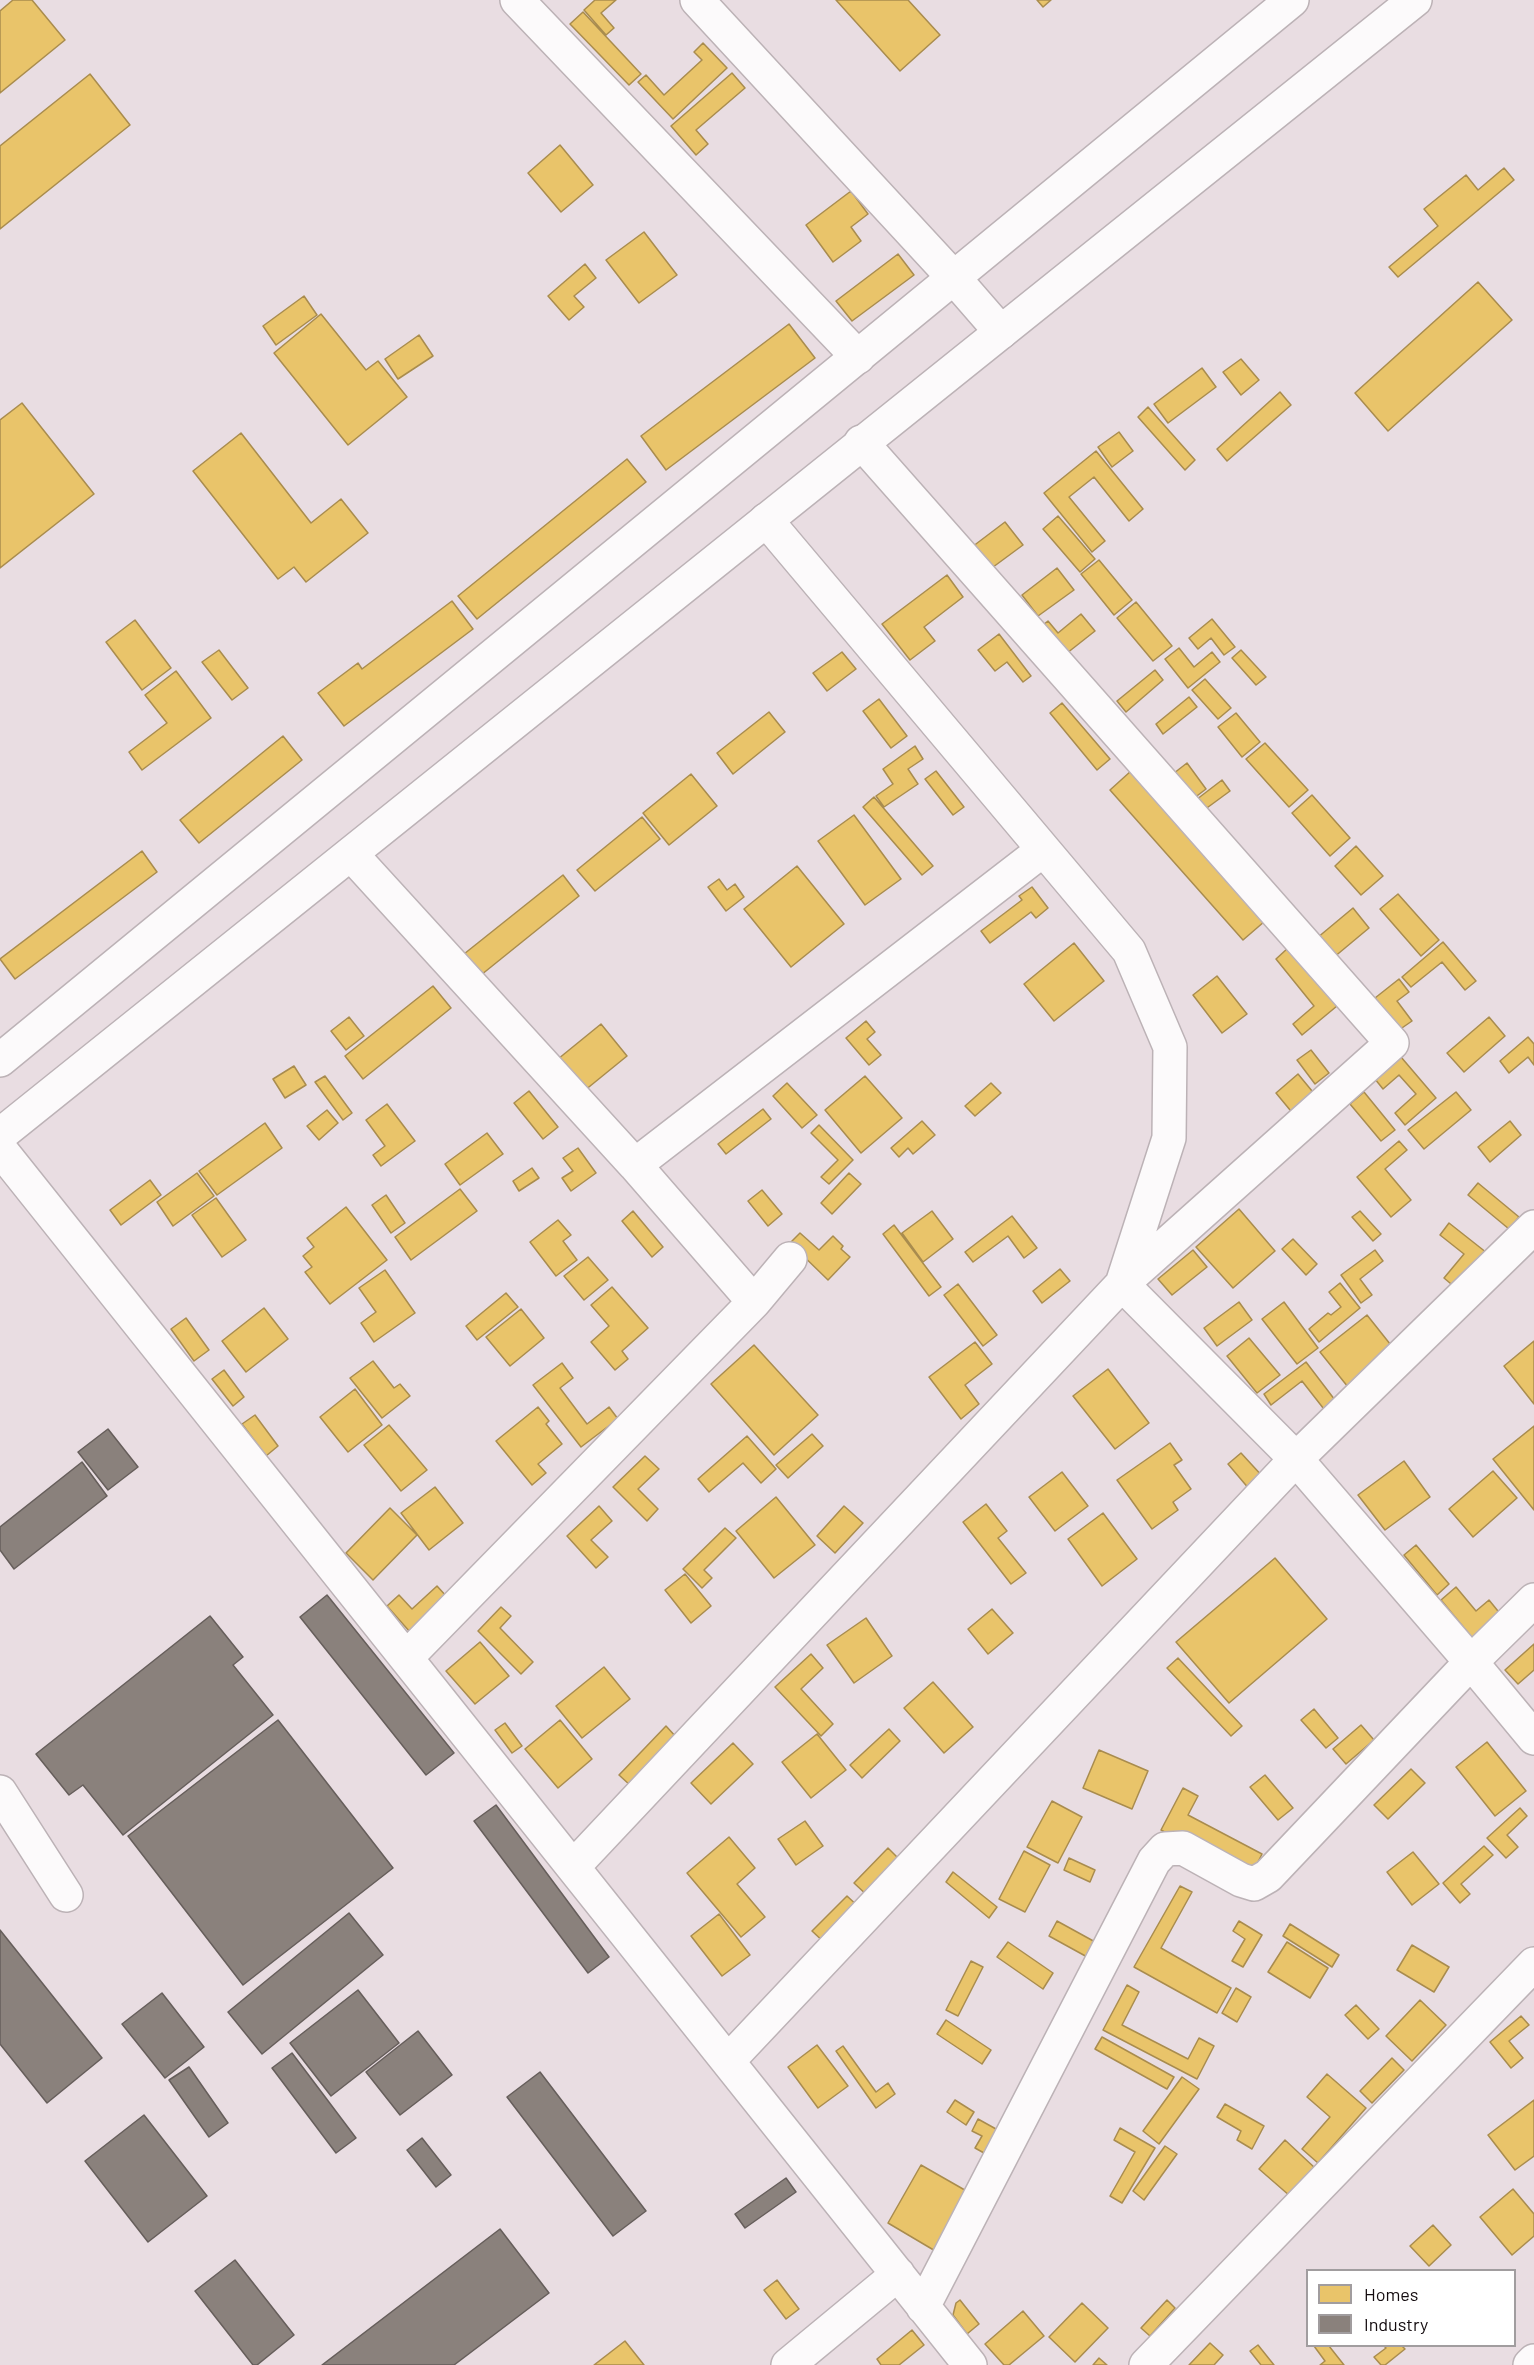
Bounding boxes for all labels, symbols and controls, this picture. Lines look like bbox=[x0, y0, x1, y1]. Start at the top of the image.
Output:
legend bbox=[1306, 2269, 1516, 2347]
text: Homes bbox=[1364, 2283, 1418, 2305]
text: Industry bbox=[1364, 2313, 1428, 2335]

